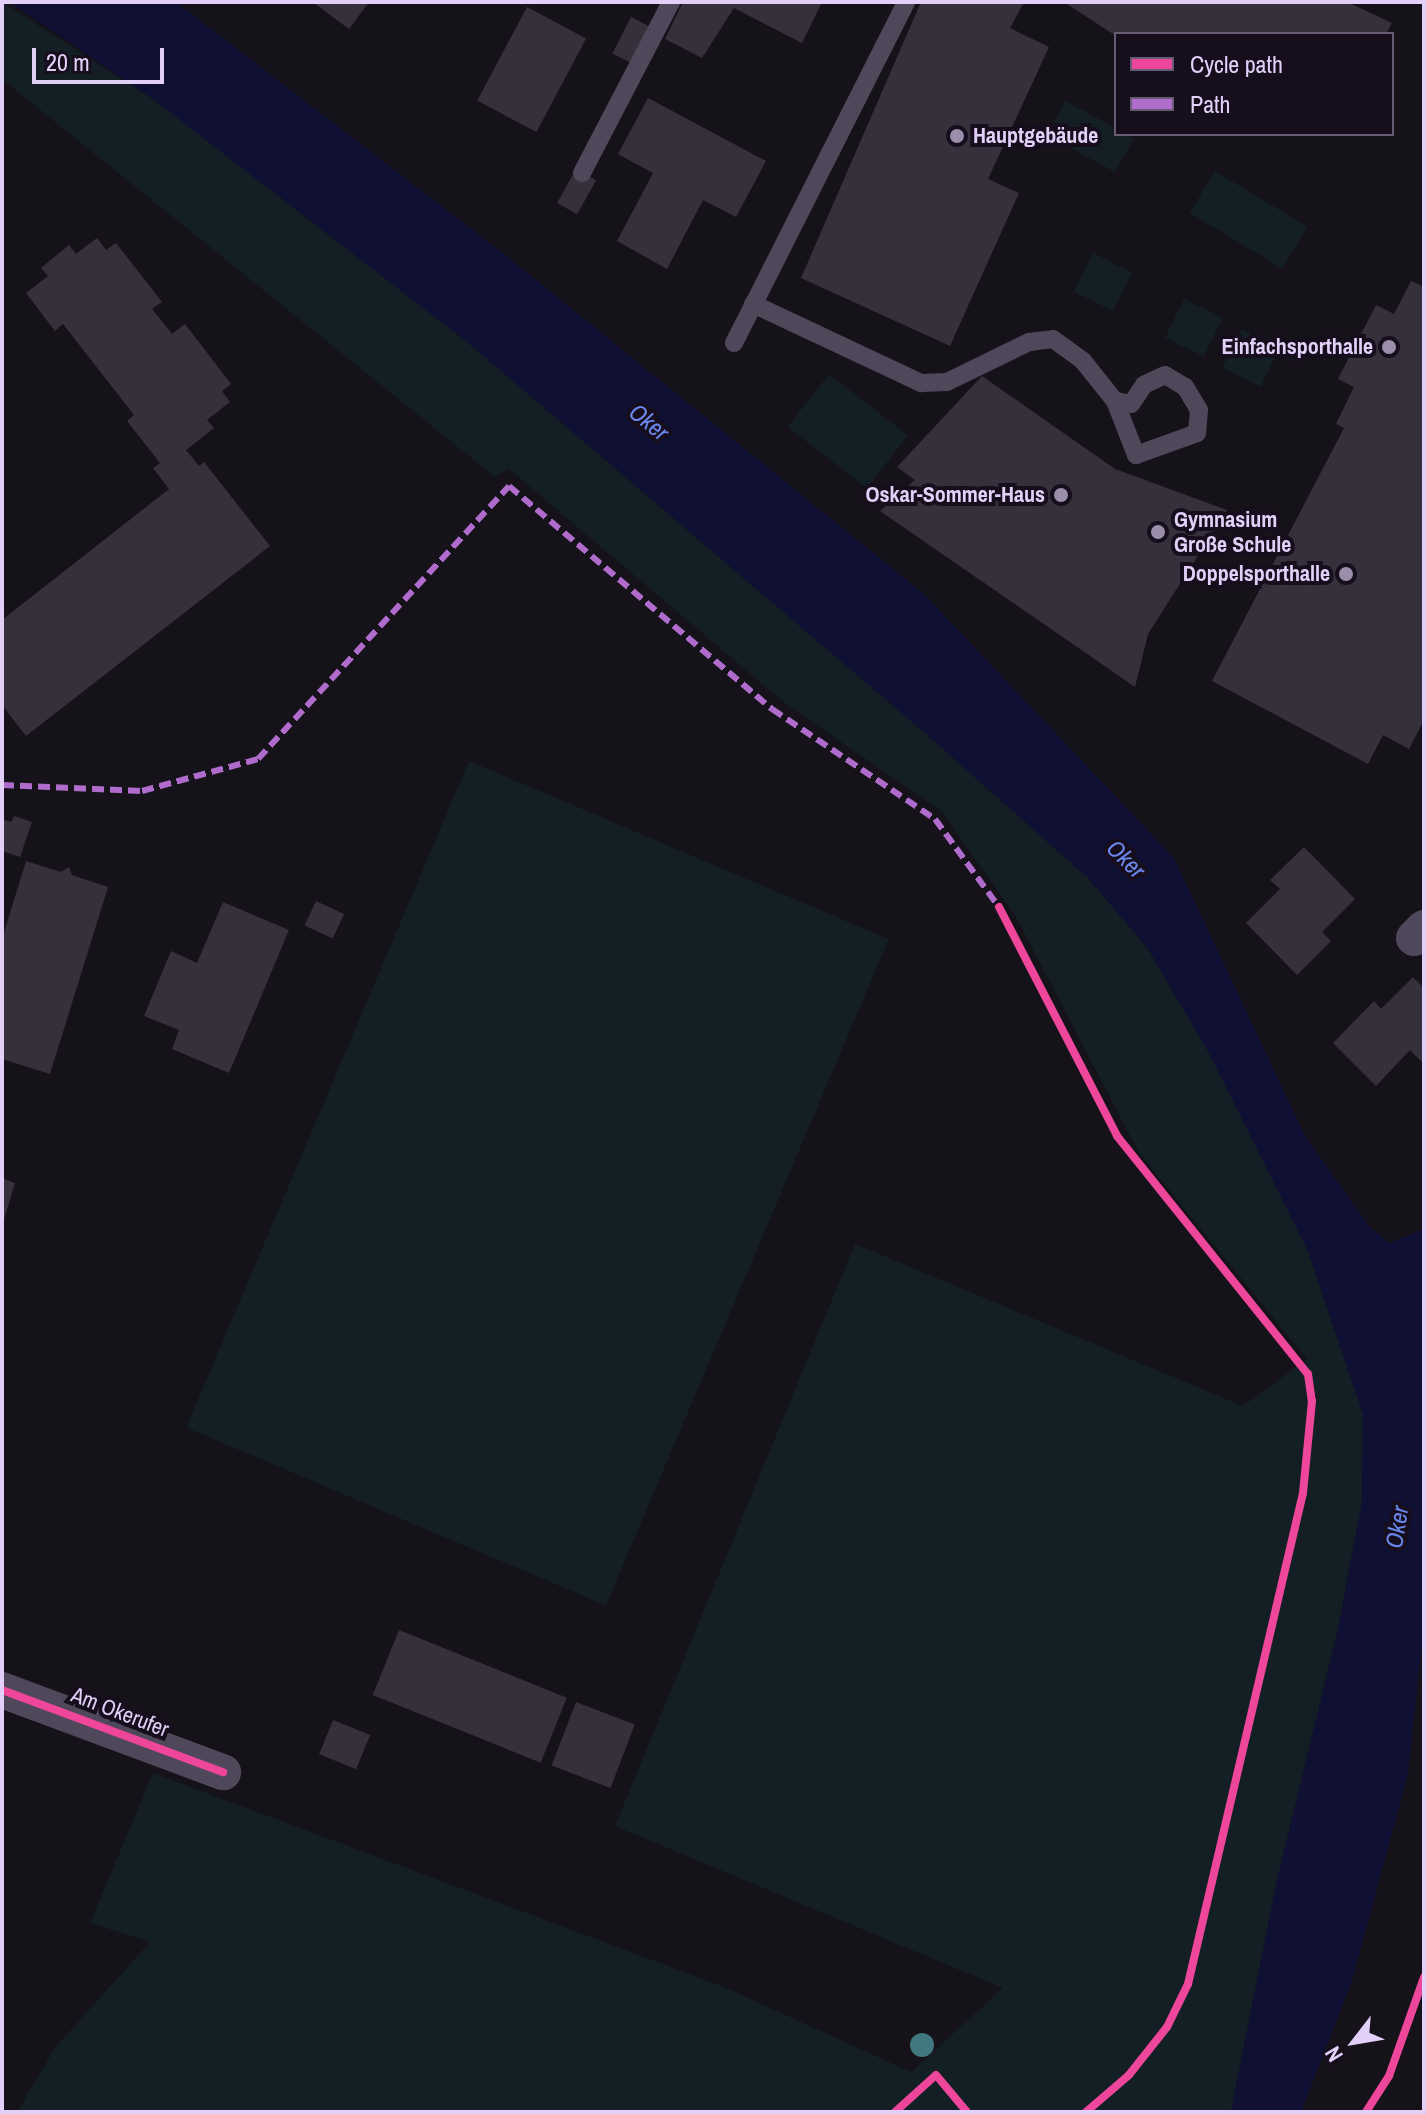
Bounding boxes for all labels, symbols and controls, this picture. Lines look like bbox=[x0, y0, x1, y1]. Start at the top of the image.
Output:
scale bar bbox=[36, 32, 168, 82]
legend bbox=[1114, 32, 1394, 136]
text: 20 m bbox=[46, 46, 90, 78]
text: Cycle path bbox=[1190, 48, 1283, 80]
text: Path bbox=[1190, 88, 1231, 120]
place label: Hauptgebäude bbox=[973, 123, 1098, 149]
marker: Hauptgebäude bbox=[948, 127, 966, 145]
place label: Einfachsporthalle bbox=[1222, 334, 1373, 360]
marker: Einfachsporthalle bbox=[1380, 338, 1398, 356]
water label: Oker bbox=[623, 397, 675, 447]
place label: Oskar-Sommer-Haus bbox=[866, 482, 1045, 508]
marker: Oskar-Sommer-Haus bbox=[1052, 486, 1070, 504]
place label: Gymnasium Große Schule bbox=[1174, 506, 1291, 558]
marker: Gymnasium Große Schule bbox=[1149, 523, 1167, 541]
place label: Doppelsporthalle bbox=[1183, 561, 1330, 587]
marker: Doppelsporthalle bbox=[1337, 565, 1355, 583]
water label: Oker bbox=[1101, 834, 1151, 884]
water label: Oker bbox=[1379, 1504, 1415, 1550]
street label: Am Okerufer bbox=[68, 1681, 172, 1743]
north arrow bbox=[1314, 2002, 1394, 2082]
text: N bbox=[1317, 2041, 1350, 2068]

